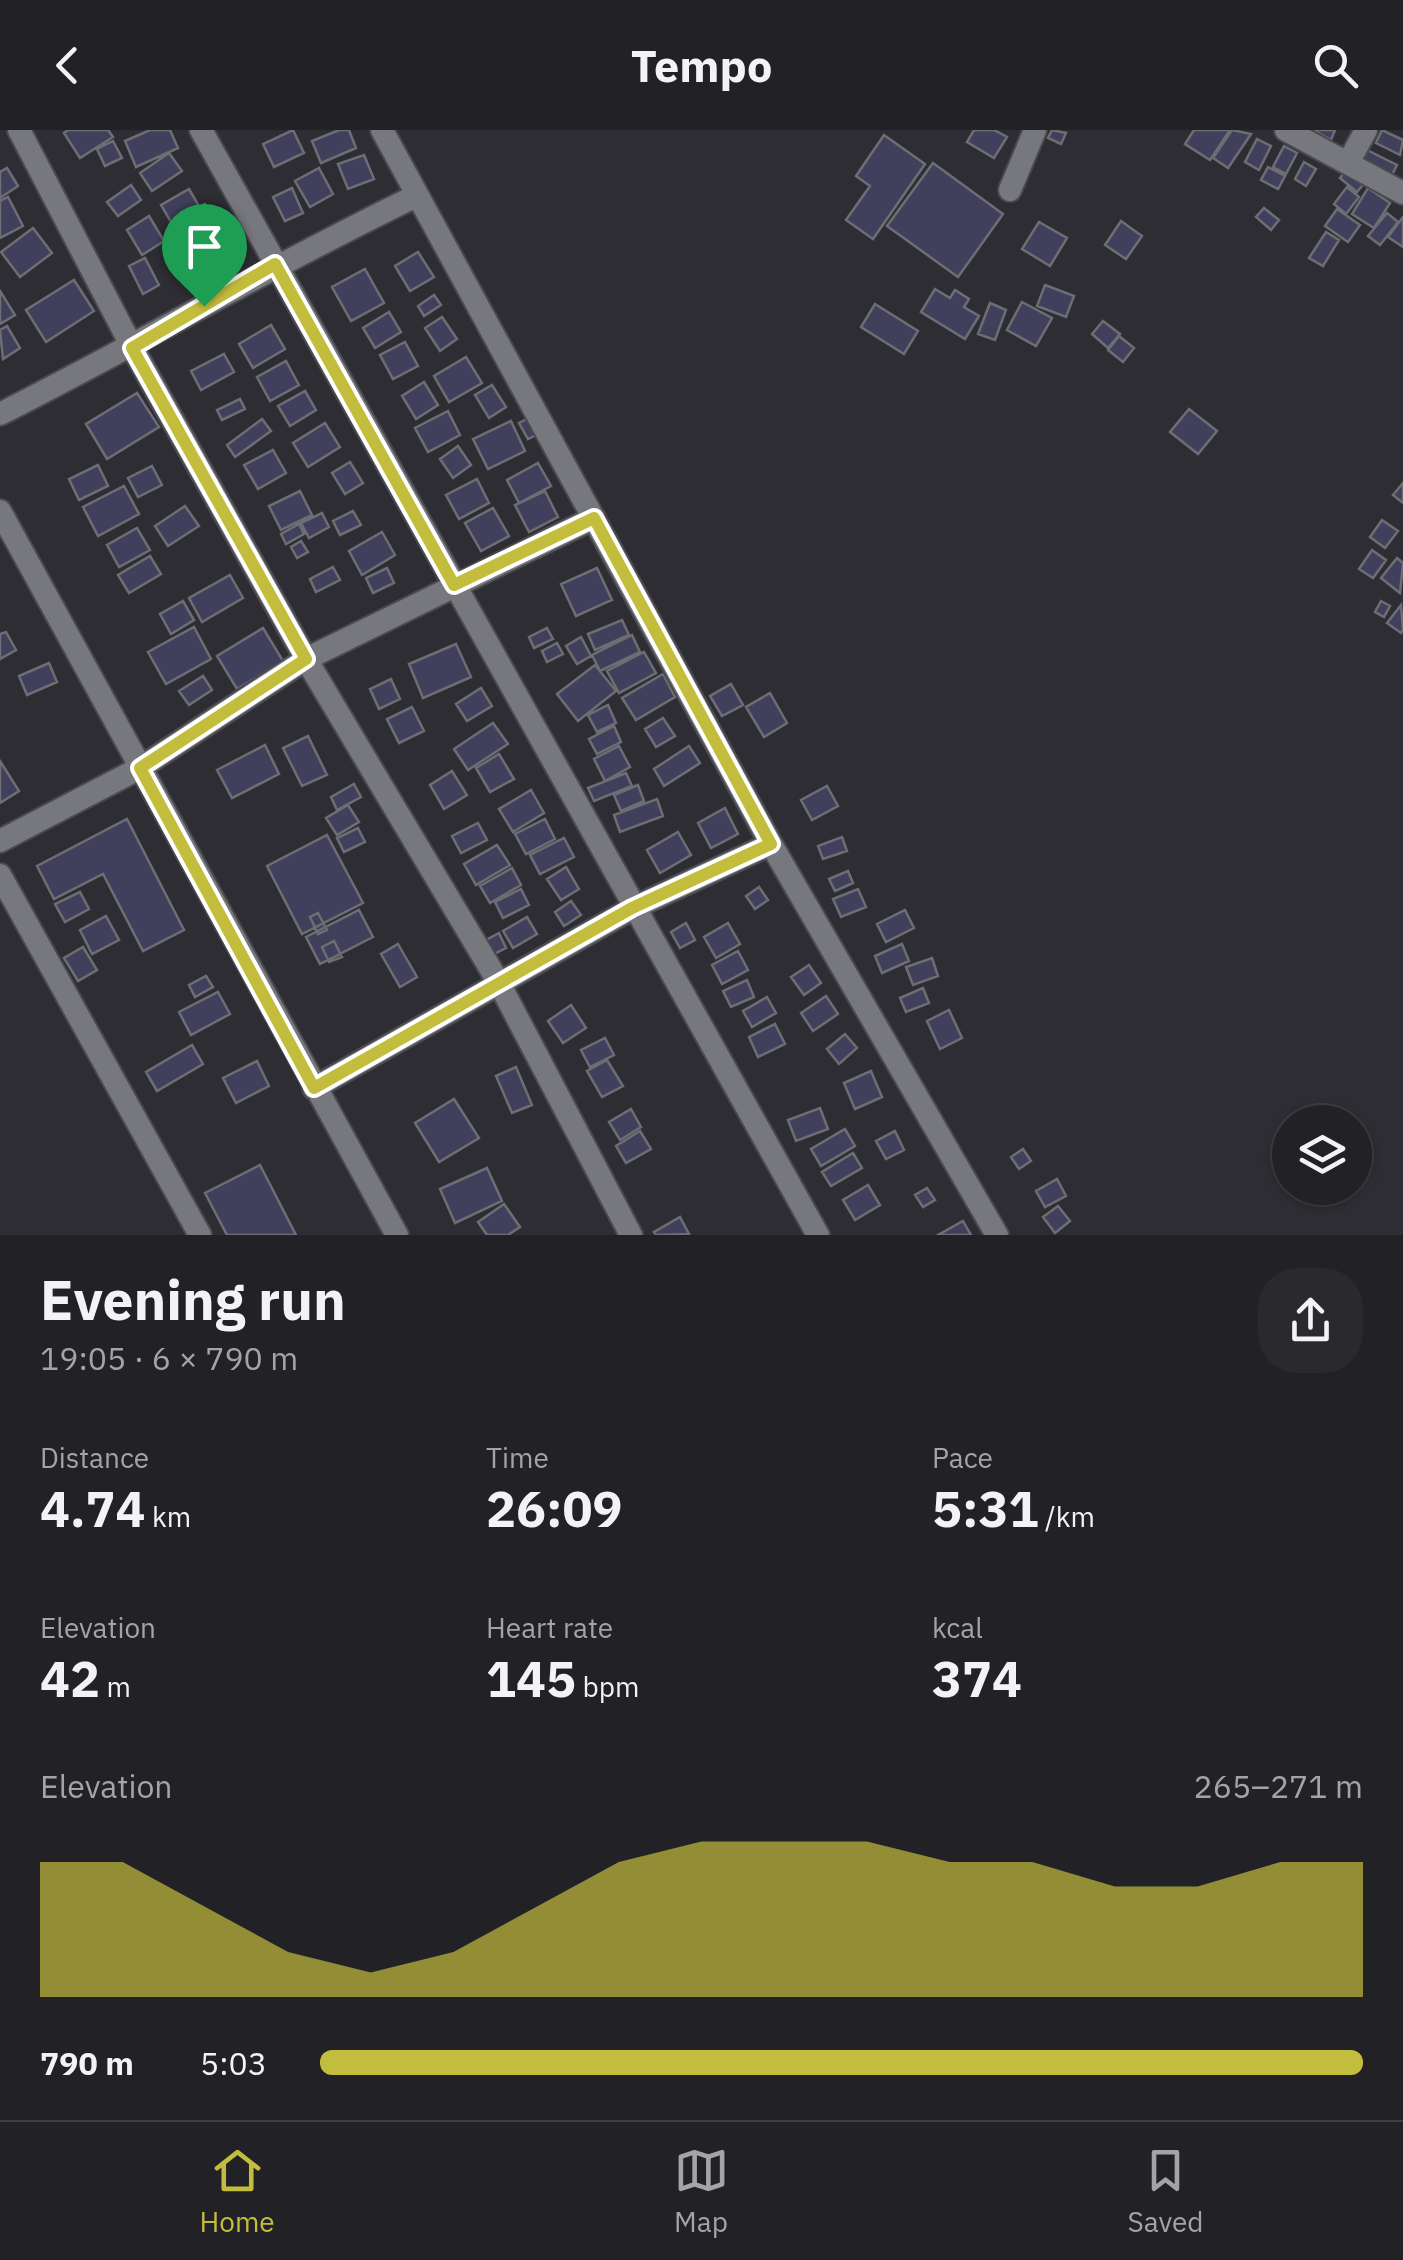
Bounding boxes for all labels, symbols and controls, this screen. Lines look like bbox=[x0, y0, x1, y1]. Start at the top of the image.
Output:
text: Tempo bbox=[631, 36, 772, 94]
icon: back bbox=[40, 38, 95, 93]
icon: search bbox=[1308, 38, 1363, 93]
pin bbox=[162, 204, 247, 307]
icon: arrive bbox=[177, 219, 232, 274]
map controls bbox=[1272, 1105, 1372, 1205]
button: layers bbox=[1272, 1105, 1372, 1205]
text: Evening run bbox=[40, 1264, 346, 1335]
button: share bbox=[1258, 1268, 1363, 1373]
text: 19:05 · 6 × 790 m bbox=[40, 1337, 298, 1379]
text: Distance bbox=[40, 1439, 149, 1476]
text: Time bbox=[486, 1439, 549, 1476]
text: Pace bbox=[932, 1439, 993, 1476]
text: 4.74 bbox=[40, 1476, 146, 1541]
text: 26:09 bbox=[486, 1476, 623, 1541]
text: 5:31 bbox=[932, 1476, 1039, 1541]
text: km bbox=[146, 1498, 191, 1535]
text: /km bbox=[1039, 1498, 1095, 1535]
text: Elevation bbox=[40, 1609, 156, 1646]
text: Heart rate bbox=[486, 1609, 613, 1646]
text: kcal bbox=[932, 1609, 983, 1646]
text: 42 bbox=[40, 1646, 100, 1711]
text: 145 bbox=[486, 1646, 576, 1711]
text: 374 bbox=[932, 1646, 1022, 1711]
text: m bbox=[100, 1668, 131, 1705]
text: bpm bbox=[576, 1668, 640, 1705]
text: Elevation bbox=[40, 1765, 173, 1807]
text: 265–271 m bbox=[1193, 1765, 1363, 1807]
text: 790 m bbox=[40, 2042, 134, 2084]
text: 5:03 bbox=[200, 2042, 267, 2084]
tab: Home bbox=[199, 2143, 275, 2240]
tab: Map bbox=[674, 2143, 729, 2240]
tab: Saved bbox=[1127, 2143, 1204, 2240]

